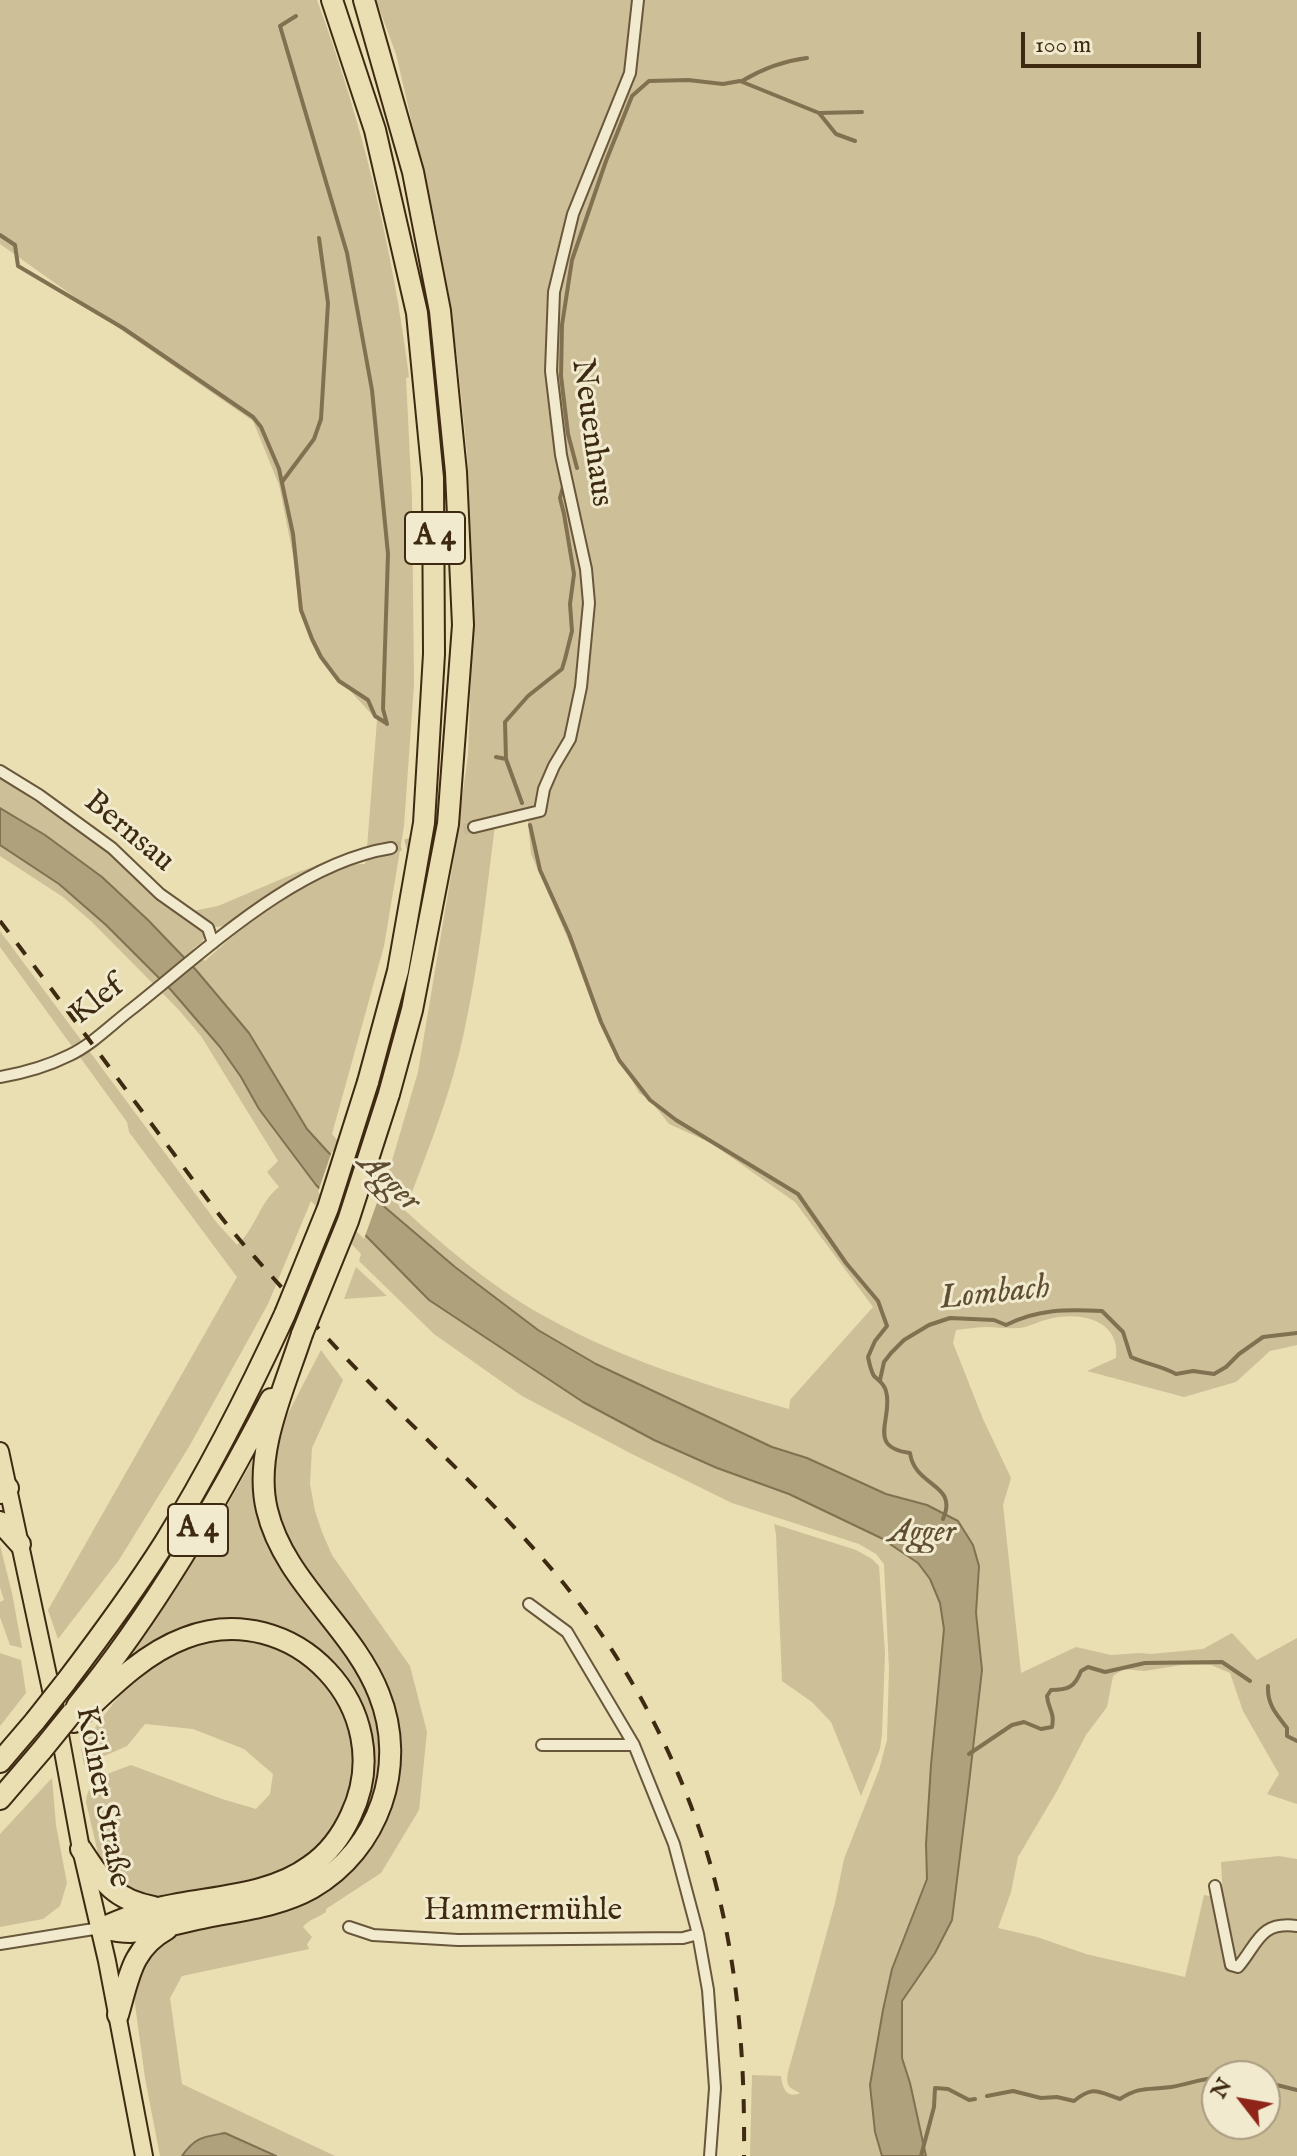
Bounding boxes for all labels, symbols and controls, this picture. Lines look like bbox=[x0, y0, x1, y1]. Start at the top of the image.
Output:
scale bar bbox=[1025, 16, 1205, 66]
text: 100 m bbox=[1035, 30, 1091, 61]
street label: Neuenhaus bbox=[561, 357, 619, 509]
road number: A 4 bbox=[405, 512, 465, 564]
street label: Bernsau bbox=[75, 784, 181, 882]
street label: Klef bbox=[63, 969, 133, 1035]
water label: Agger bbox=[348, 1144, 428, 1222]
water label: Lombach bbox=[938, 1269, 1052, 1321]
road number: A 4 bbox=[168, 1504, 228, 1556]
park label: Agger bbox=[888, 1515, 956, 1553]
street label: Kölner Straße bbox=[65, 1703, 137, 1891]
street label: Hammermühle bbox=[424, 1893, 622, 1931]
north arrow bbox=[1201, 2060, 1281, 2140]
text: N bbox=[1205, 2073, 1239, 2104]

